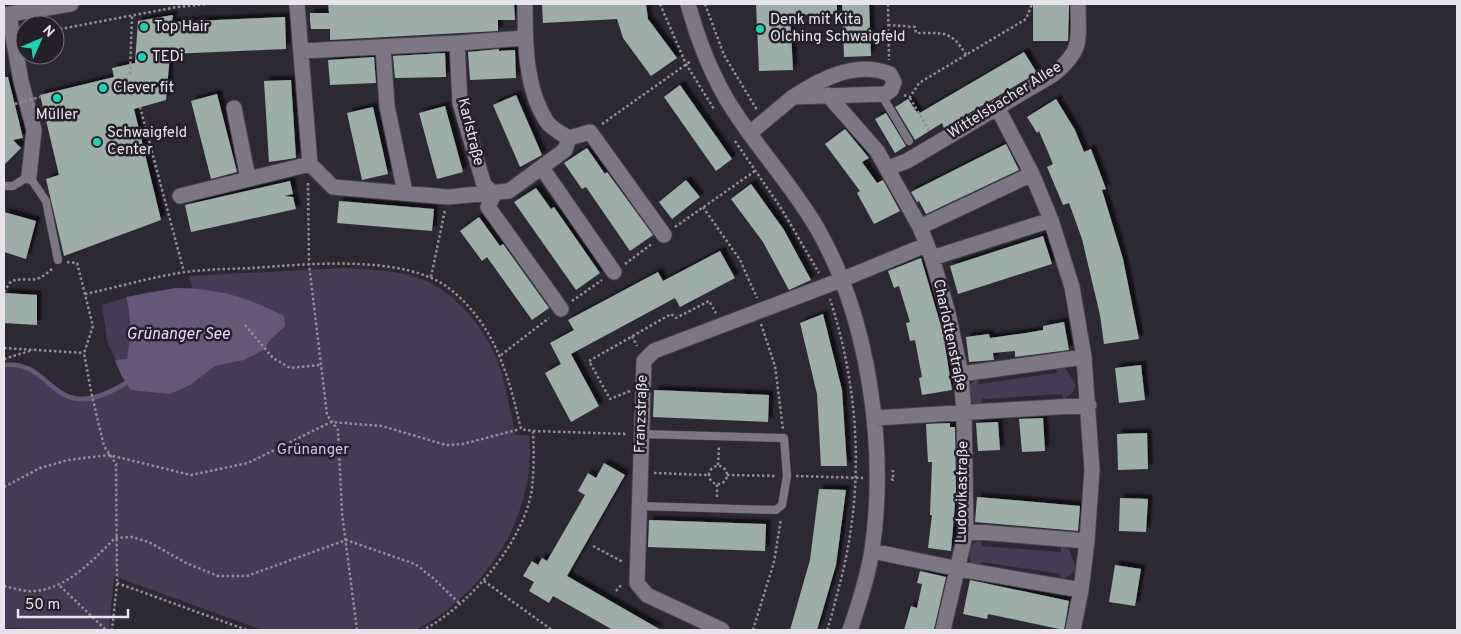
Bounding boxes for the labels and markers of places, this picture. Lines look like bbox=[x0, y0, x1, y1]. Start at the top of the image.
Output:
place label: Denk mit Kita Olching Schwaigfeld bbox=[770, 11, 906, 47]
place label: Top Hair bbox=[154, 18, 209, 37]
marker: Top Hair bbox=[138, 21, 150, 33]
marker: Denk mit Kita Olching Schwaigfeld bbox=[754, 23, 766, 35]
place label: TEDi bbox=[152, 48, 184, 67]
marker: TEDi bbox=[136, 51, 148, 63]
place label: Clever fit bbox=[113, 79, 174, 98]
marker: Clever fit bbox=[97, 82, 109, 94]
marker: Müller bbox=[51, 92, 63, 104]
place label: Müller bbox=[36, 106, 78, 125]
place label: Schwaigfeld Center bbox=[107, 124, 187, 160]
marker: Schwaigfeld Center bbox=[91, 136, 103, 148]

